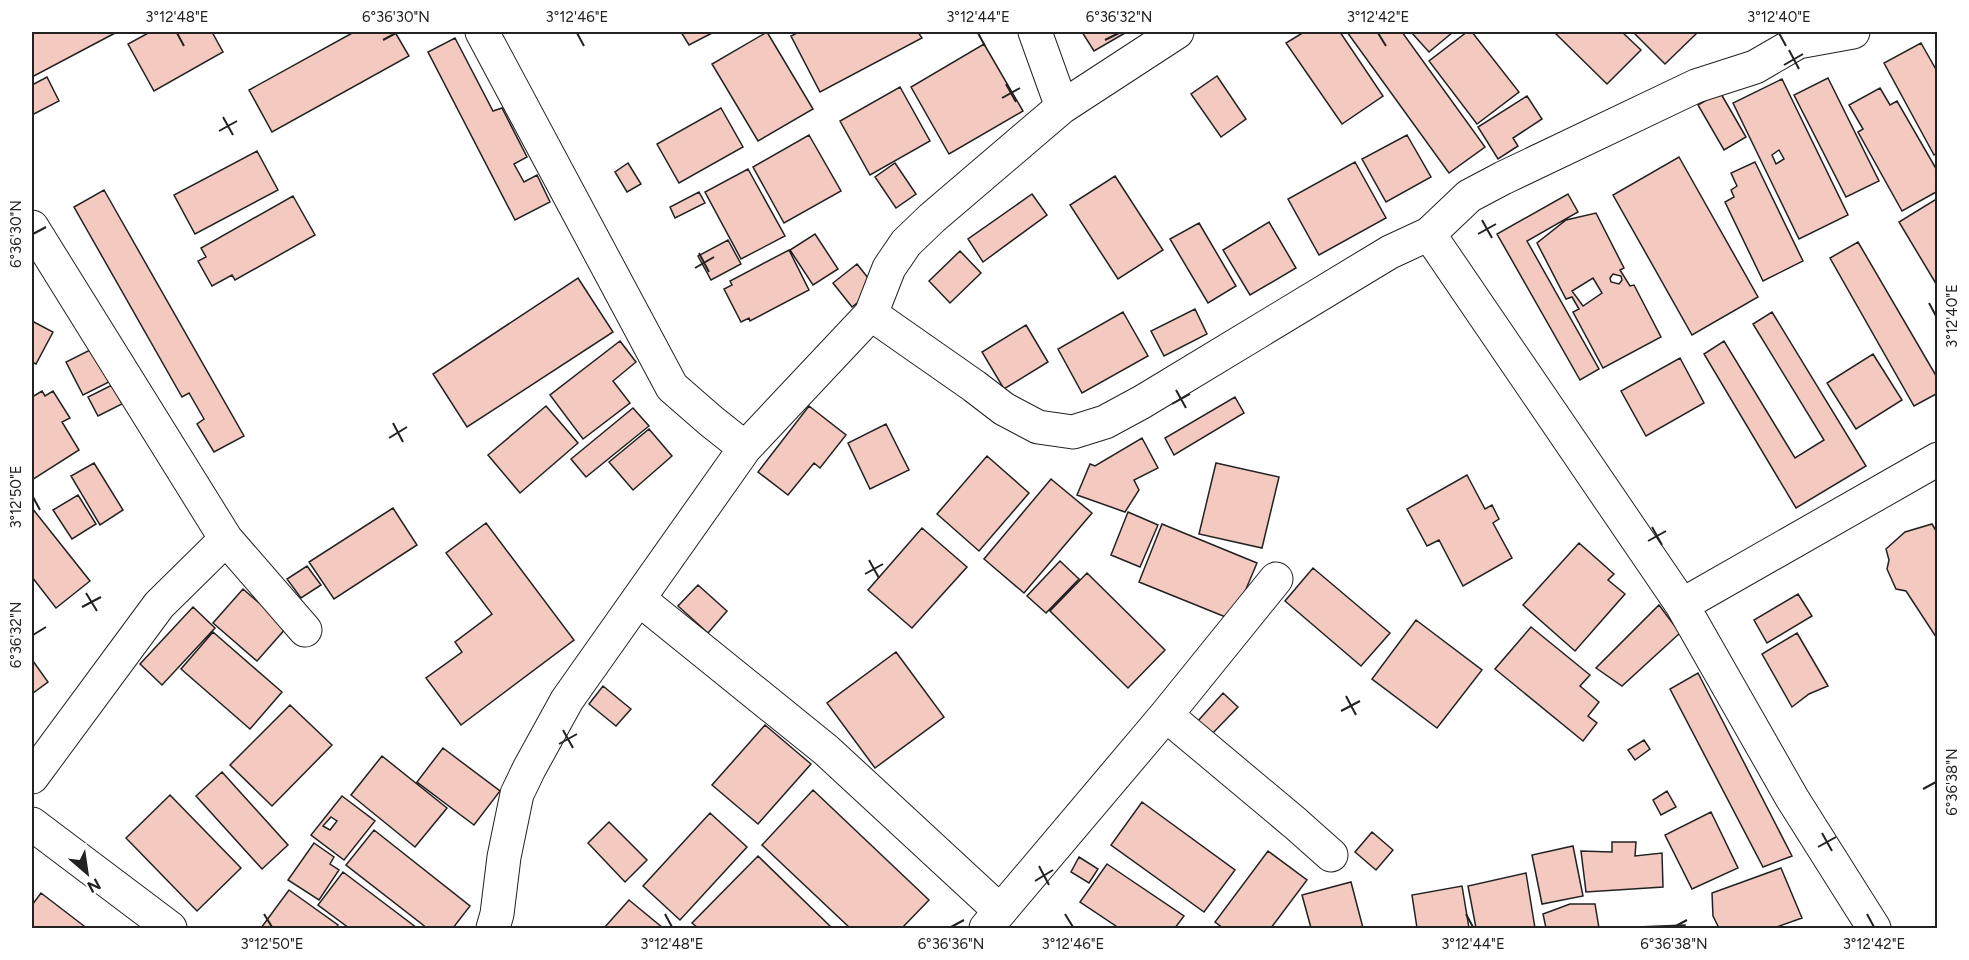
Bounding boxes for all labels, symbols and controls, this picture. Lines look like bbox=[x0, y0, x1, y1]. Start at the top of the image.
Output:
text: 3°12'48"E bbox=[145, 8, 209, 26]
text: 6°36'30"N bbox=[362, 8, 430, 26]
text: 3°12'46"E bbox=[546, 8, 608, 26]
text: 3°12'44"E bbox=[946, 8, 1010, 26]
text: 6°36'32"N bbox=[1086, 8, 1152, 26]
text: 3°12'42"E bbox=[1347, 8, 1409, 26]
text: 3°12'40"E bbox=[1747, 8, 1811, 26]
text: 6°36'30"N bbox=[7, 200, 25, 268]
text: 3°12'40"E bbox=[1943, 284, 1961, 348]
text: 3°12'50"E bbox=[7, 465, 25, 529]
text: 6°36'32"N bbox=[7, 602, 25, 668]
text: 6°36'38"N bbox=[1943, 748, 1961, 816]
north arrow bbox=[57, 843, 117, 903]
text: N bbox=[84, 874, 104, 897]
text: 3°12'50"E bbox=[240, 935, 304, 953]
text: 3°12'48"E bbox=[640, 935, 704, 953]
text: 6°36'36"N bbox=[918, 935, 984, 953]
text: 3°12'46"E bbox=[1042, 935, 1104, 953]
text: 3°12'44"E bbox=[1441, 935, 1505, 953]
text: 6°36'38"N bbox=[1640, 935, 1708, 953]
text: 3°12'42"E bbox=[1843, 935, 1905, 953]

